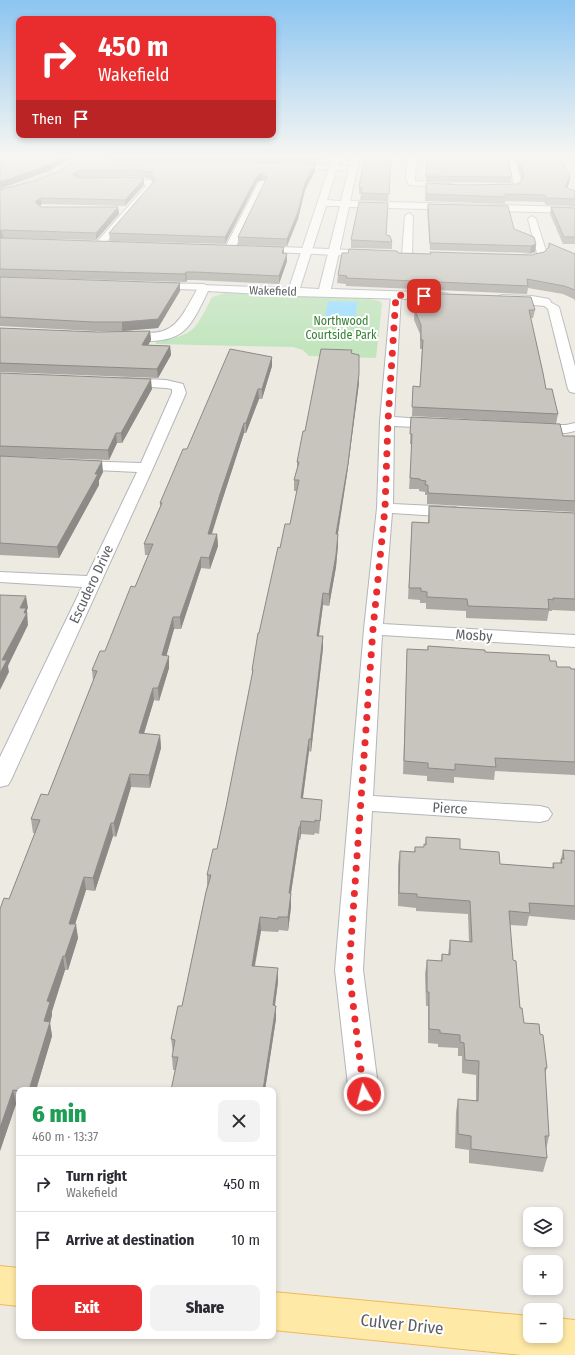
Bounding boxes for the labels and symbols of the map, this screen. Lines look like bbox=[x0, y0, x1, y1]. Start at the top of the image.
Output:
pin bbox=[407, 279, 441, 313]
street label: Wakefield bbox=[249, 283, 297, 299]
park label: Northwood Courtside Park bbox=[305, 314, 377, 342]
street label: Escudero Drive bbox=[66, 542, 117, 626]
street label: Mosby bbox=[455, 626, 494, 645]
street label: Pierce bbox=[432, 799, 468, 818]
position arrow bbox=[343, 1073, 385, 1115]
street label: Culver Drive bbox=[359, 1310, 445, 1339]

